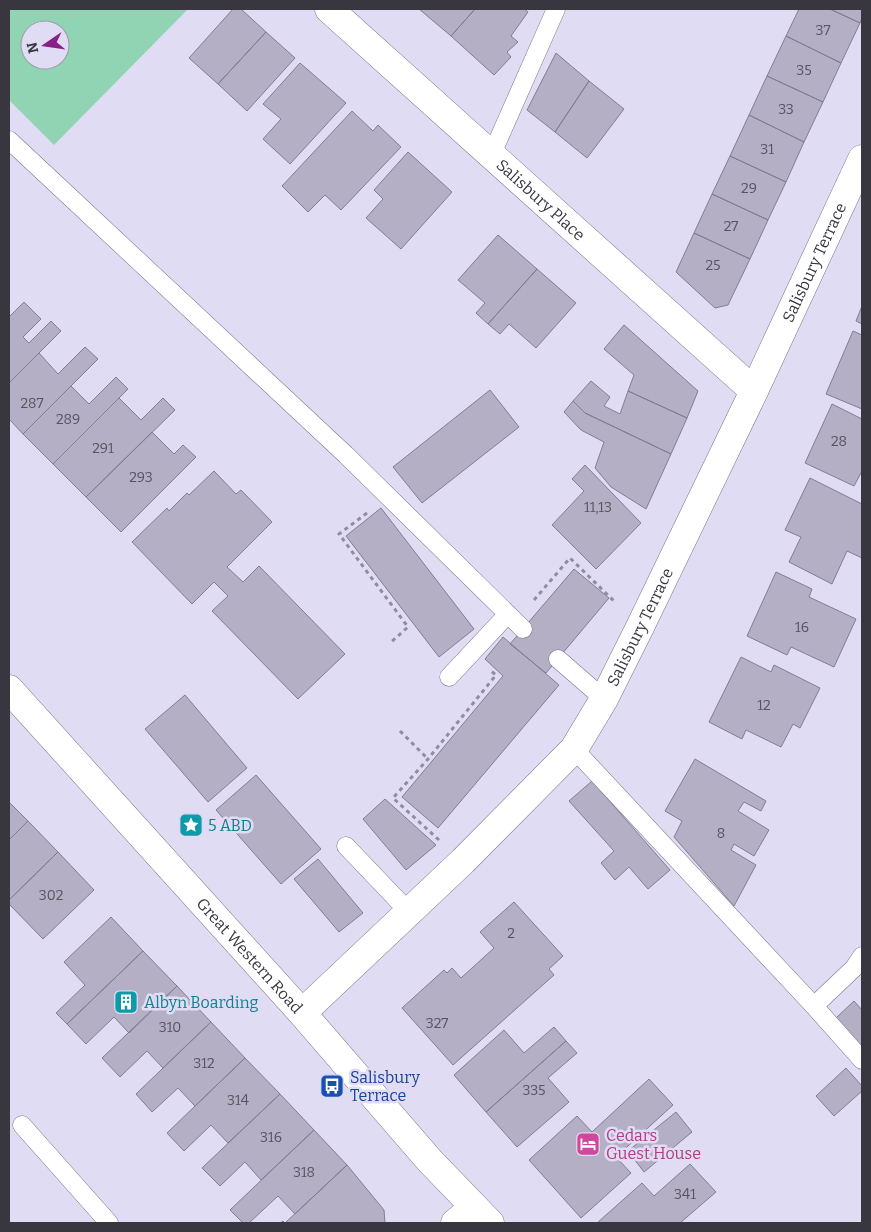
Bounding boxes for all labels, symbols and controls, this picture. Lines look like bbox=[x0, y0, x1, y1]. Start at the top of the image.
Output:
north arrow bbox=[20, 20, 70, 70]
house number: 37 bbox=[815, 22, 831, 39]
text: N bbox=[23, 40, 42, 55]
house number: 35 bbox=[796, 62, 812, 79]
house number: 33 bbox=[778, 101, 794, 118]
house number: 31 bbox=[760, 141, 774, 158]
street label: Salisbury Place bbox=[492, 155, 589, 245]
house number: 29 bbox=[741, 180, 757, 197]
street label: Salisbury Terrace bbox=[778, 200, 850, 325]
house number: 27 bbox=[724, 218, 738, 235]
house number: 25 bbox=[705, 257, 721, 274]
house number: 287 bbox=[20, 395, 44, 412]
house number: 289 bbox=[56, 411, 80, 428]
house number: 28 bbox=[831, 433, 847, 450]
house number: 291 bbox=[92, 440, 114, 457]
house number: 293 bbox=[129, 469, 153, 486]
house number: 11,13 bbox=[584, 499, 612, 516]
street label: Salisbury Terrace bbox=[603, 565, 677, 689]
house number: 16 bbox=[795, 619, 809, 636]
house number: 12 bbox=[757, 697, 771, 714]
place icon: 5 ABD bbox=[178, 812, 204, 838]
place label: 5 ABD bbox=[208, 816, 252, 835]
house number: 8 bbox=[717, 825, 725, 842]
house number: 302 bbox=[39, 887, 63, 904]
street label: Great Western Road bbox=[192, 894, 307, 1018]
house number: 2 bbox=[507, 925, 515, 942]
building icon: Albyn Boarding bbox=[113, 989, 139, 1015]
place label: Albyn Boarding bbox=[144, 993, 259, 1012]
house number: 327 bbox=[426, 1015, 448, 1032]
house number: 310 bbox=[159, 1019, 181, 1036]
house number: 312 bbox=[193, 1055, 215, 1072]
place label: Salisbury Terrace bbox=[350, 1068, 420, 1105]
bus stop icon: Salisbury Terrace bbox=[319, 1073, 345, 1099]
house number: 335 bbox=[522, 1082, 546, 1099]
house number: 314 bbox=[227, 1092, 249, 1109]
place label: Cedars Guest House bbox=[606, 1126, 701, 1163]
house number: 316 bbox=[260, 1129, 282, 1146]
hotel icon: Cedars Guest House bbox=[575, 1131, 601, 1157]
house number: 318 bbox=[293, 1164, 315, 1181]
house number: 341 bbox=[674, 1186, 696, 1203]

